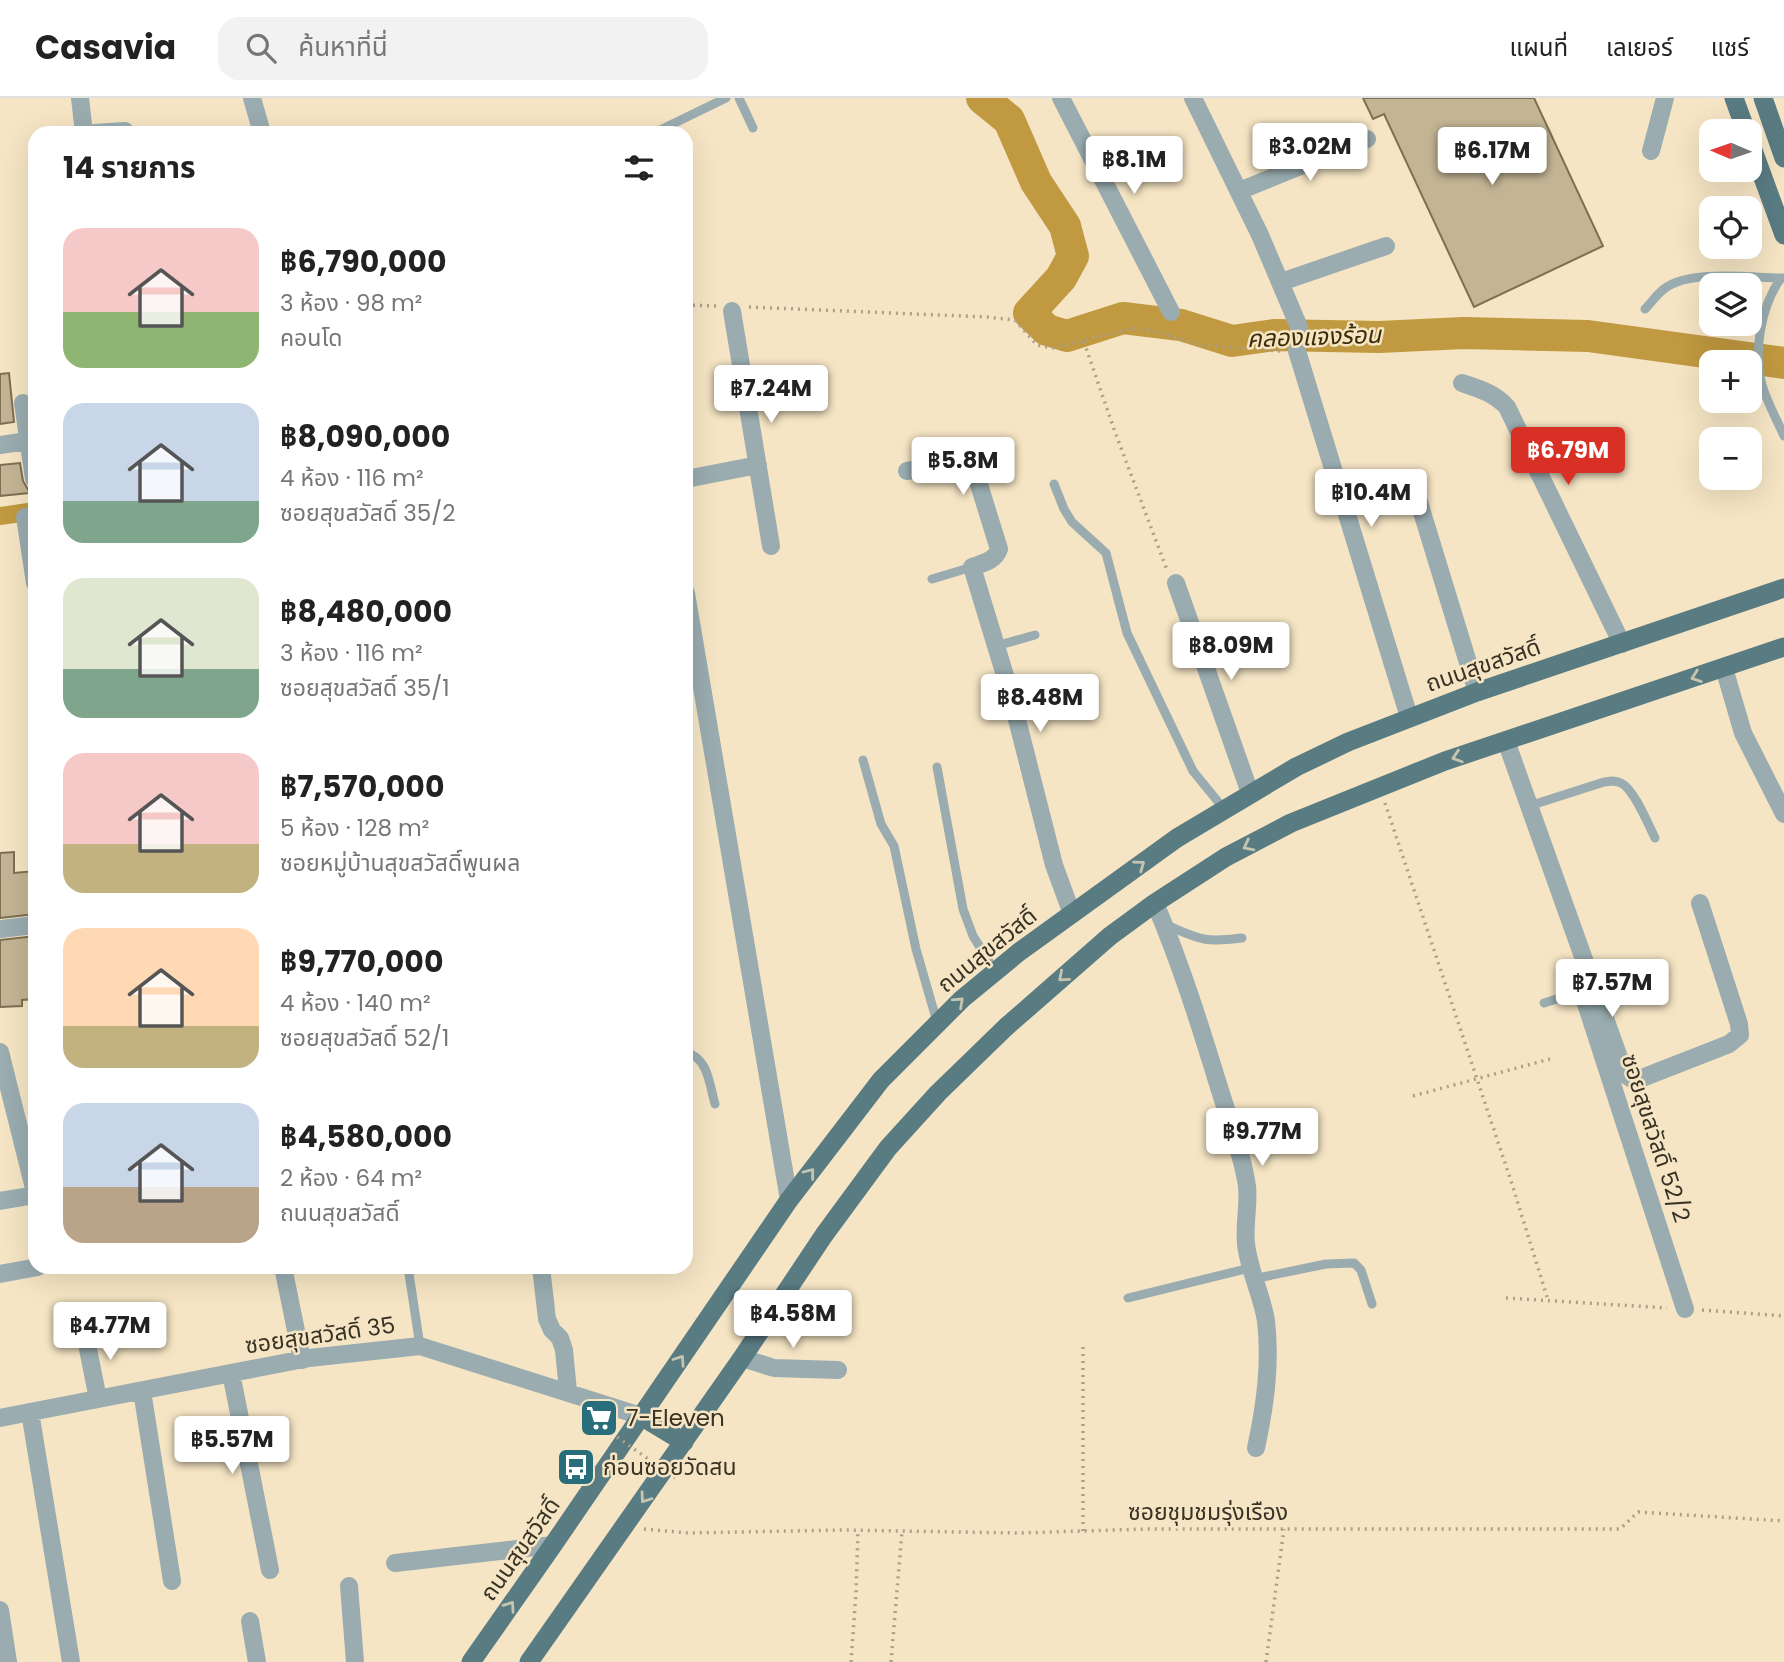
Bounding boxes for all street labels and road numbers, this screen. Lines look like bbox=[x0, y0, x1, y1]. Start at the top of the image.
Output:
street label: ถนนสุขสวัสดิ์ bbox=[1421, 630, 1545, 700]
street label: ถนนสุขสวัสดิ์ bbox=[930, 900, 1044, 1000]
street label: ซอยสุขสวัสดิ์ 52/2 bbox=[1614, 1050, 1698, 1226]
street label: ซอยสุขสวัสดิ์ 35 bbox=[243, 1309, 397, 1361]
street label: ถนนสุขสวัสดิ์ bbox=[473, 1491, 567, 1607]
street label: ซอยชุมชมรุ่งเรือง bbox=[1128, 1496, 1288, 1528]

